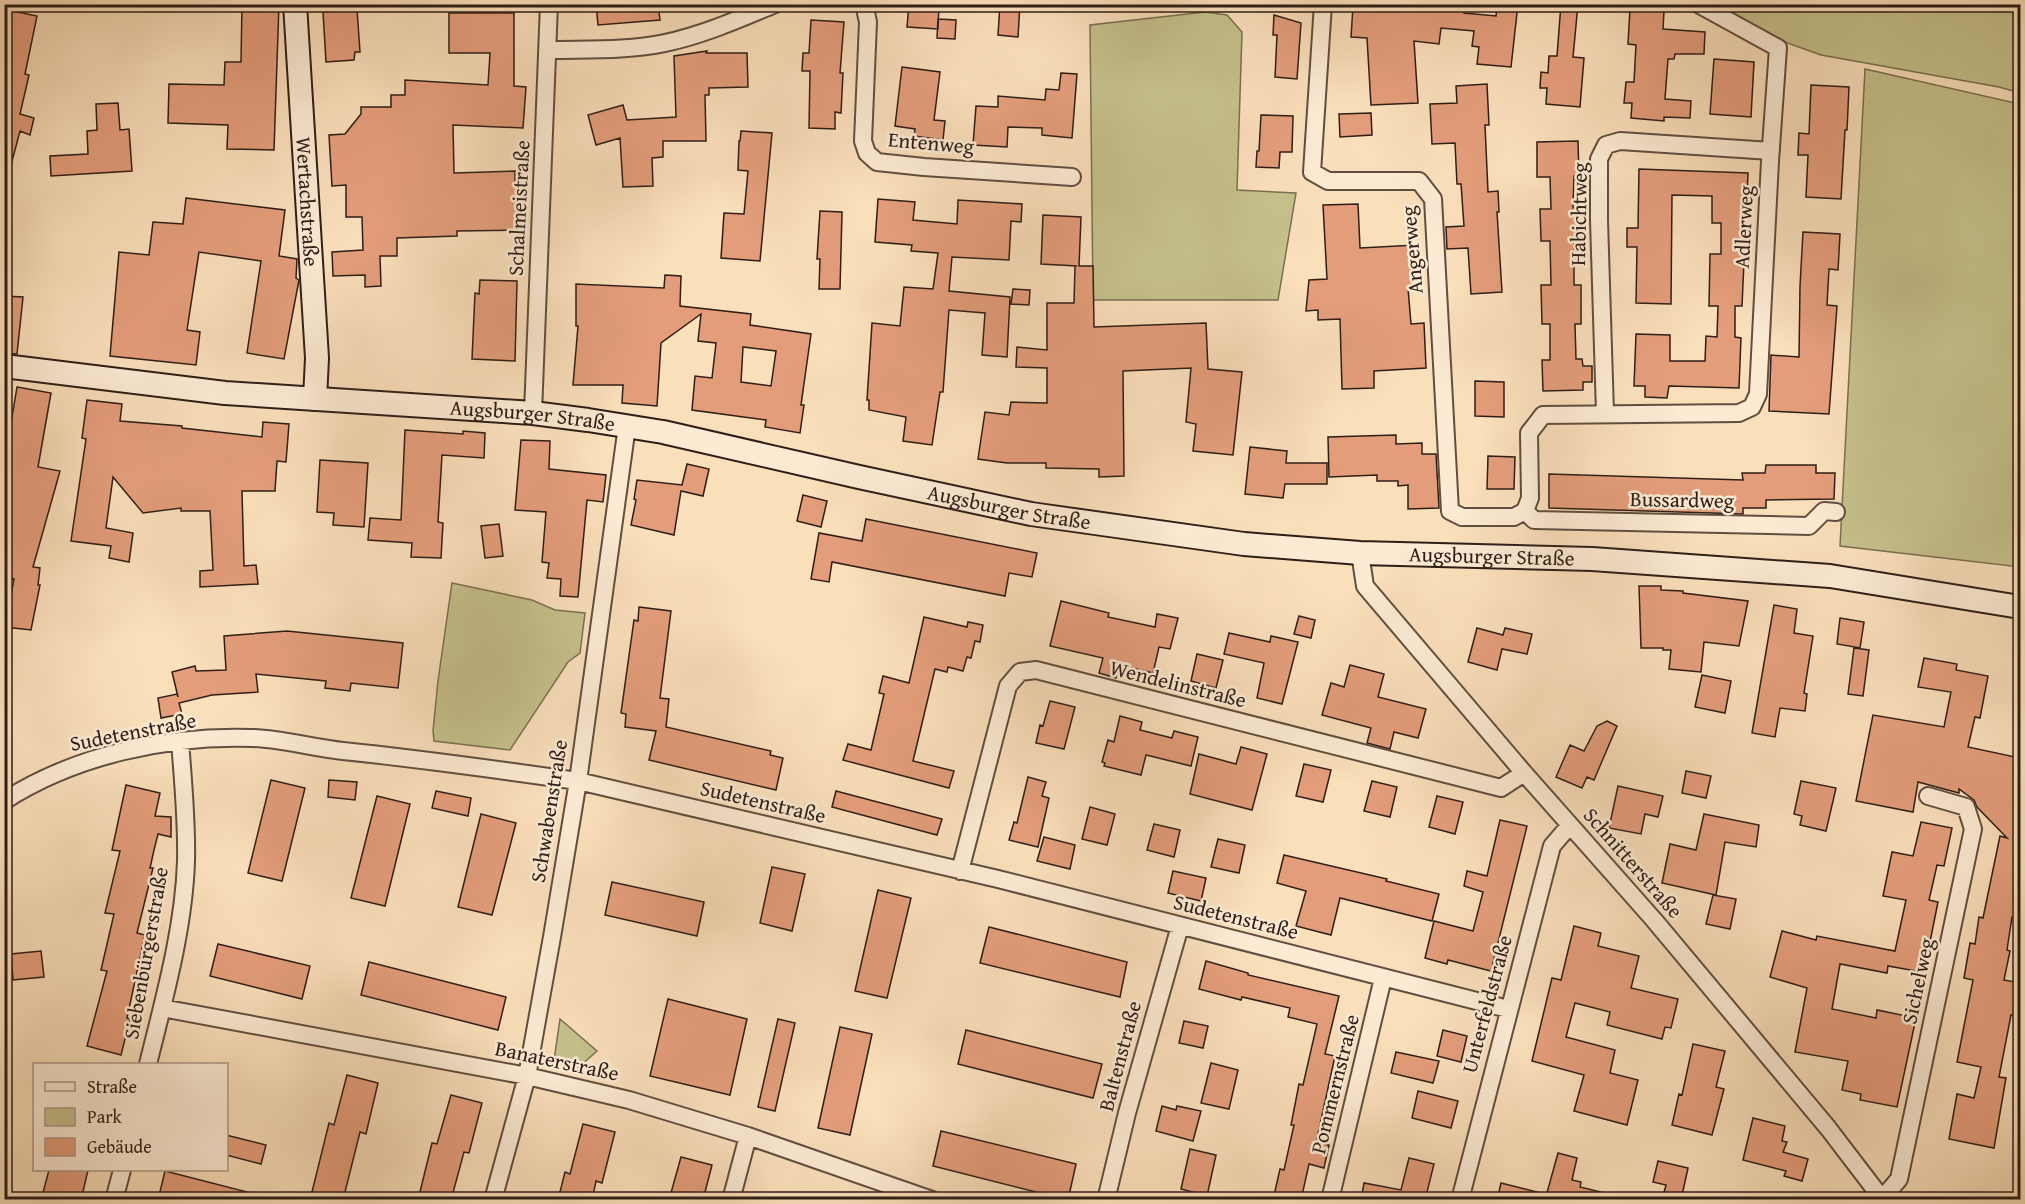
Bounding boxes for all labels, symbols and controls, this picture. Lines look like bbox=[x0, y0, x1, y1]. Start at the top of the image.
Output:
street label: Entenweg bbox=[887, 123, 976, 162]
street label: Wertachstraße bbox=[288, 136, 327, 268]
street label: Schalmeistraße bbox=[499, 139, 538, 277]
street label: Habichtweg bbox=[1562, 161, 1595, 266]
street label: Adlerweg bbox=[1726, 184, 1761, 269]
street label: Angerweg bbox=[1392, 204, 1431, 295]
street label: Augsburger Straße bbox=[449, 392, 617, 439]
street label: Augsburger Straße bbox=[925, 476, 1093, 537]
street label: Bussardweg bbox=[1630, 483, 1735, 516]
street label: Augsburger Straße bbox=[1409, 538, 1575, 574]
street label: Wendelinstraße bbox=[1107, 652, 1250, 715]
street label: Sudetenstraße bbox=[67, 704, 199, 759]
street label: Schwabenstraße bbox=[522, 737, 575, 885]
street label: Sudetenstraße bbox=[697, 772, 829, 831]
street label: Schnitterstraße bbox=[1576, 800, 1691, 925]
street label: Siebenbürgerstraße bbox=[115, 864, 176, 1042]
street label: Sudetenstraße bbox=[1170, 886, 1302, 947]
street label: Unterfeldstraße bbox=[1453, 931, 1520, 1076]
street label: Sichelweg bbox=[1893, 934, 1942, 1027]
street label: Baltenstraße bbox=[1090, 997, 1149, 1115]
street label: Pommernstraße bbox=[1302, 1011, 1367, 1157]
street label: Banaterstraße bbox=[492, 1032, 622, 1089]
legend bbox=[33, 1063, 228, 1171]
text: Straße bbox=[87, 1073, 137, 1100]
text: Park bbox=[87, 1103, 123, 1130]
text: Gebäude bbox=[87, 1133, 152, 1160]

